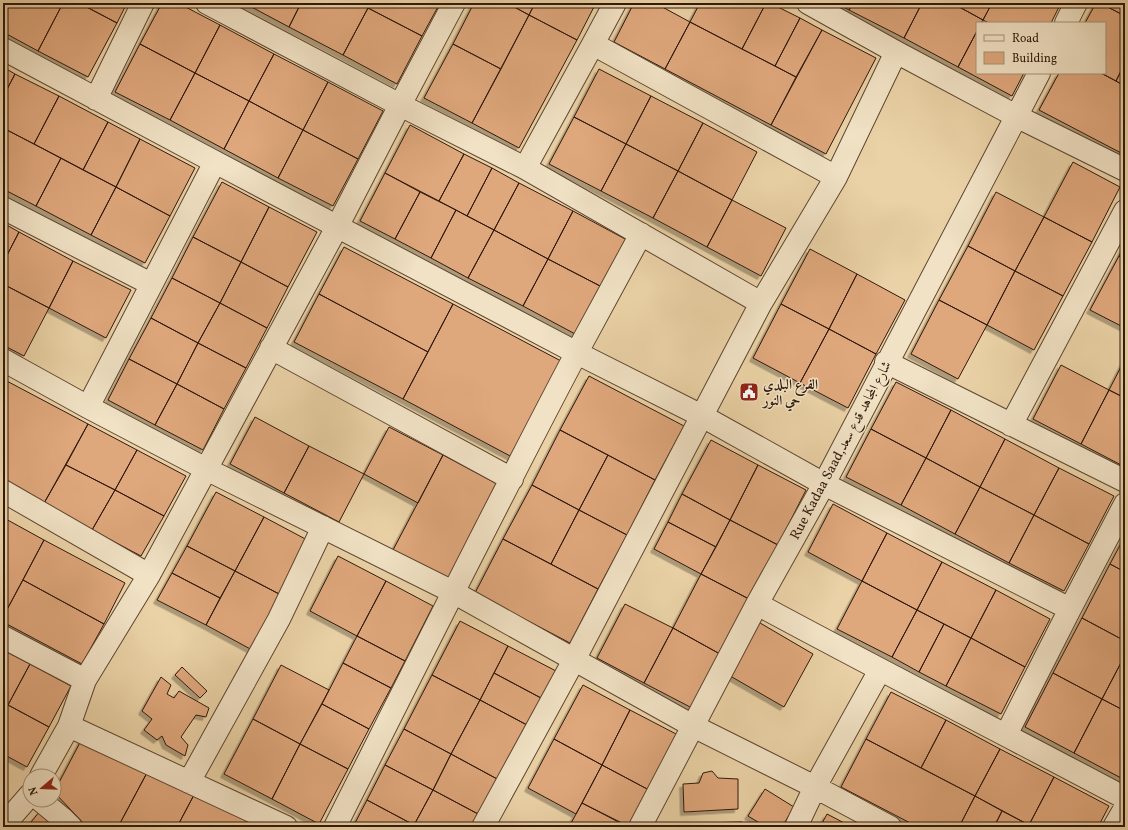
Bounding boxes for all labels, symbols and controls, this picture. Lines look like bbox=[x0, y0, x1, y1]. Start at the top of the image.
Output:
legend bbox=[976, 22, 1106, 74]
text: Road bbox=[1012, 31, 1039, 47]
text: Building bbox=[1012, 51, 1057, 67]
street label: Rue Kadaa Saad,شارع المجاهد قدع سعد bbox=[786, 358, 898, 544]
place label: الفرع البلدي حي النور bbox=[761, 376, 818, 412]
public building icon: الفرع البلدي حي النور bbox=[738, 381, 760, 403]
north arrow bbox=[22, 768, 62, 808]
text: N bbox=[26, 785, 42, 797]

